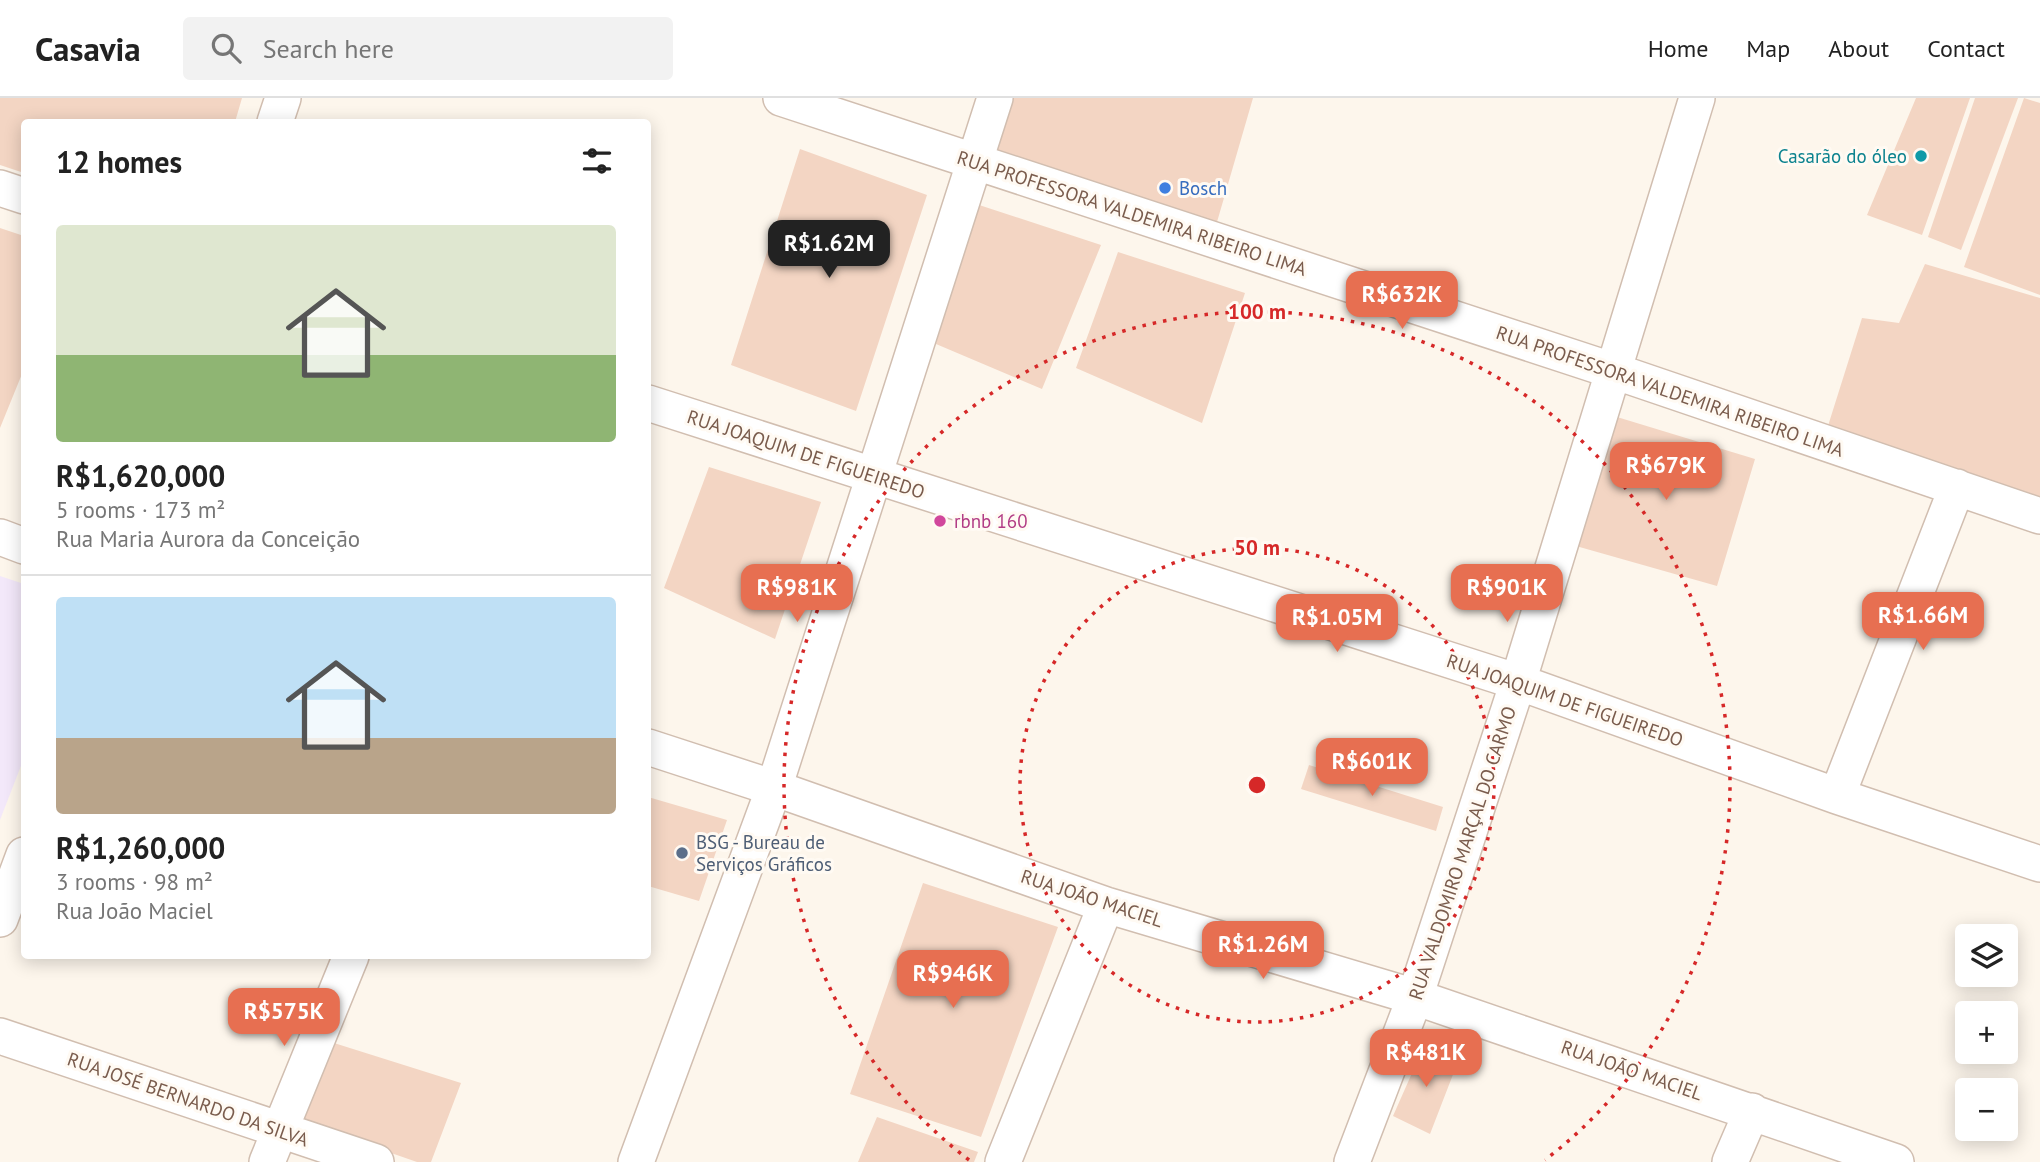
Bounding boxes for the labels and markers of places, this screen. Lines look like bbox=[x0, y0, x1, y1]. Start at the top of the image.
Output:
place label: Casarão do óleo bbox=[1778, 144, 1907, 168]
marker: Casarão do óleo bbox=[1913, 148, 1929, 164]
place label: Bosch bbox=[1179, 176, 1227, 200]
marker: Bosch bbox=[1157, 180, 1173, 196]
pin: R$1.62M bbox=[764, 220, 894, 280]
pin: R$632K bbox=[1345, 272, 1459, 331]
pin: R$679K bbox=[1609, 442, 1723, 502]
place label: rbnb 160 bbox=[954, 509, 1028, 533]
marker: rbnb 160 bbox=[932, 513, 948, 529]
pin: R$981K bbox=[740, 564, 854, 624]
pin: R$901K bbox=[1450, 564, 1564, 624]
pin: R$1.66M bbox=[1858, 592, 1988, 652]
pin: R$1.05M bbox=[1272, 594, 1402, 654]
pin: R$601K bbox=[1315, 738, 1429, 798]
centre of rings bbox=[1245, 773, 1269, 797]
place label: BSG - Bureau de Serviços Gráficos bbox=[696, 830, 832, 876]
marker: BSG - Bureau de Serviços Gráficos bbox=[674, 845, 690, 861]
pin: R$1.26M bbox=[1198, 922, 1328, 981]
pin: R$946K bbox=[896, 950, 1010, 1010]
pin: R$575K bbox=[227, 988, 341, 1048]
pin: R$481K bbox=[1369, 1030, 1483, 1089]

